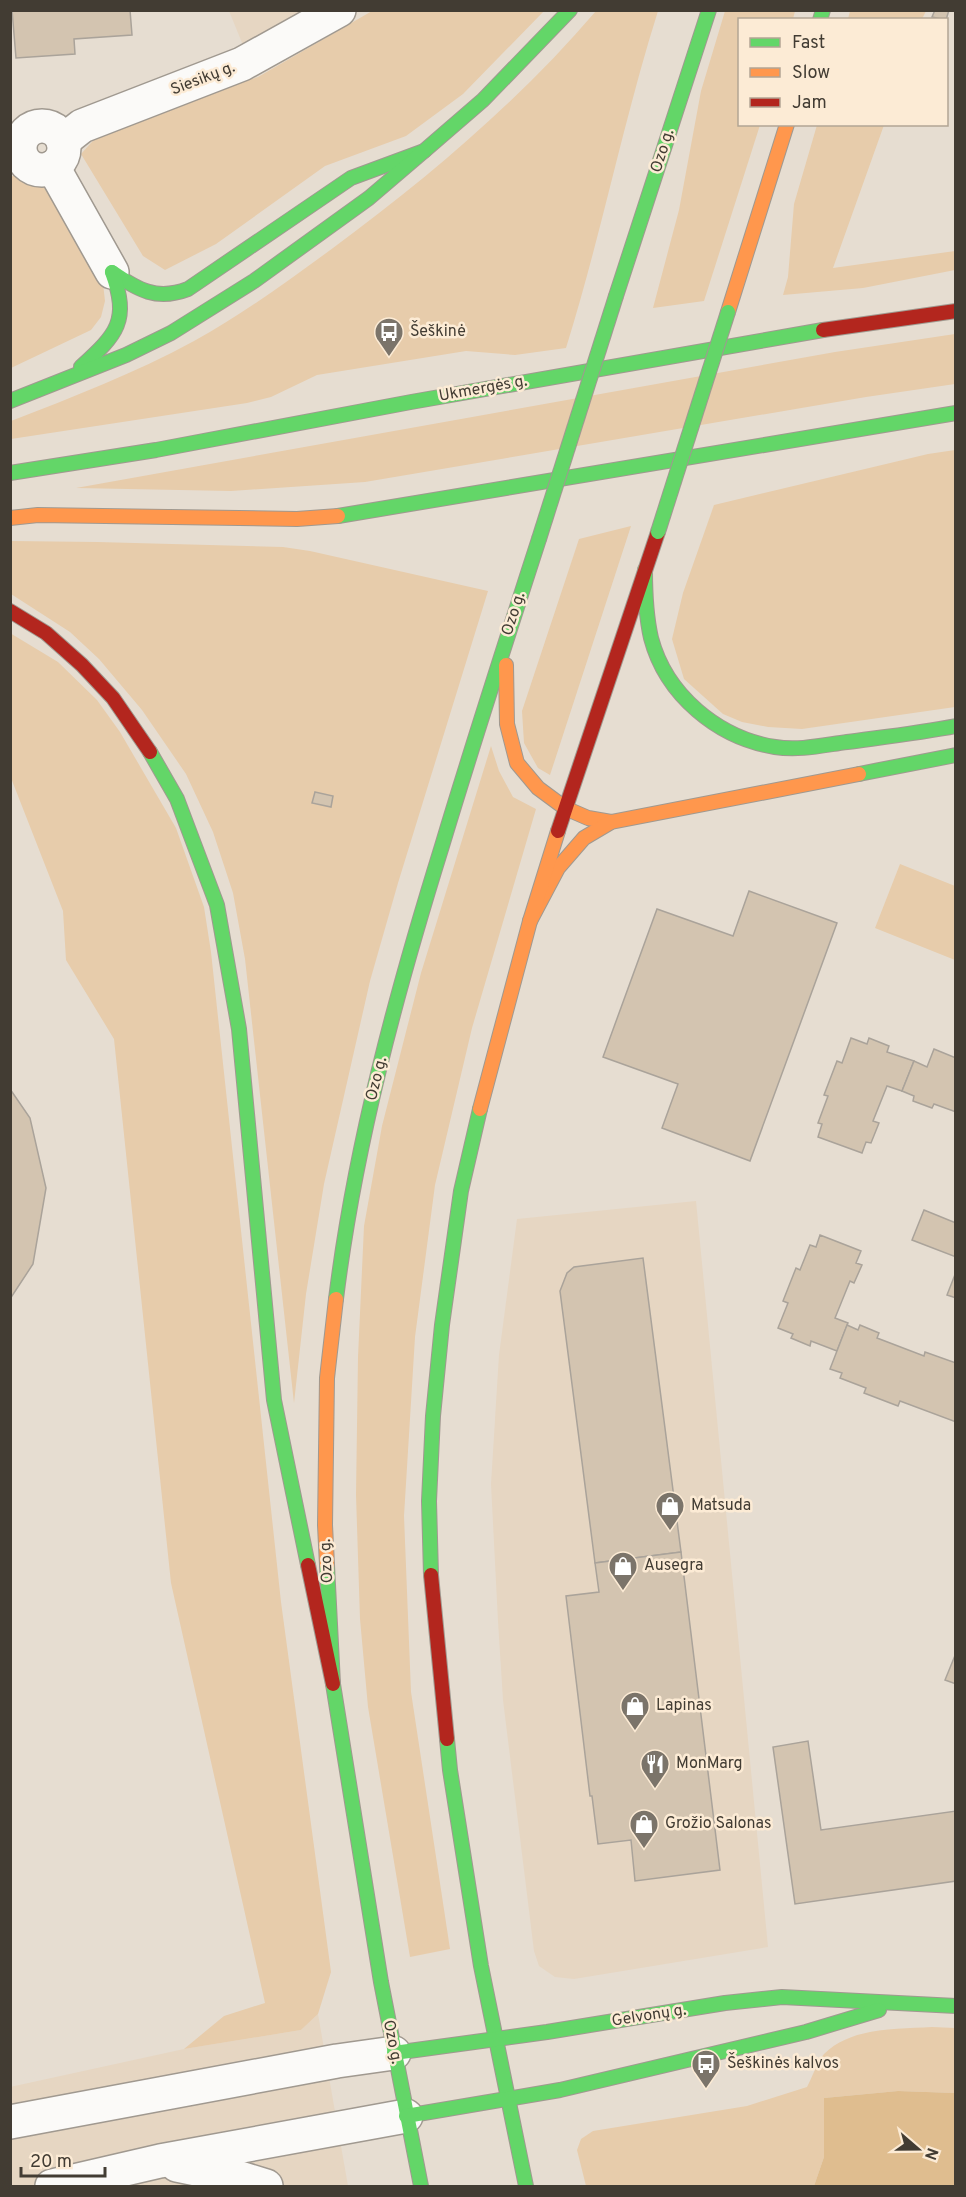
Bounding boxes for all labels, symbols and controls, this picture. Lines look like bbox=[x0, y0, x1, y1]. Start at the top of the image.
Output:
legend bbox=[738, 18, 948, 126]
text: Fast bbox=[792, 32, 825, 55]
street label: Siesikų g. bbox=[168, 58, 238, 100]
text: Slow bbox=[792, 62, 830, 85]
text: Jam bbox=[792, 92, 827, 115]
street label: Ozo g. bbox=[647, 127, 679, 175]
bus stop icon: Šeškinė bbox=[373, 316, 405, 358]
place label: Šeškinė bbox=[410, 320, 466, 342]
street label: Ukmergės g. bbox=[437, 371, 529, 407]
street label: Ozo g. bbox=[498, 590, 530, 638]
street label: Ozo g. bbox=[362, 1055, 392, 1103]
shop icon: Matsuda bbox=[654, 1490, 686, 1532]
place label: Matsuda bbox=[691, 1496, 751, 1516]
street label: Ozo g. bbox=[316, 1538, 338, 1584]
shop icon: Ausegra bbox=[607, 1550, 639, 1592]
place label: Ausegra bbox=[644, 1556, 703, 1576]
shop icon: Lapinas bbox=[619, 1690, 651, 1732]
place label: Lapinas bbox=[656, 1696, 712, 1716]
restaurant icon: MonMarg bbox=[639, 1748, 671, 1790]
place label: MonMarg bbox=[676, 1754, 743, 1774]
shop icon: Grožio Salonas bbox=[628, 1808, 660, 1850]
place label: Grožio Salonas bbox=[665, 1814, 771, 1834]
street label: Gelvonų g. bbox=[610, 2000, 688, 2032]
street label: Ozo g. bbox=[378, 2018, 406, 2066]
bus stop icon: Šeškinės kalvos bbox=[690, 2048, 722, 2090]
place label: Šeškinės kalvos bbox=[727, 2052, 839, 2074]
north arrow bbox=[888, 2119, 948, 2179]
scale bar bbox=[21, 2140, 105, 2178]
text: N bbox=[919, 2145, 942, 2162]
text: 20 m bbox=[30, 2151, 72, 2174]

